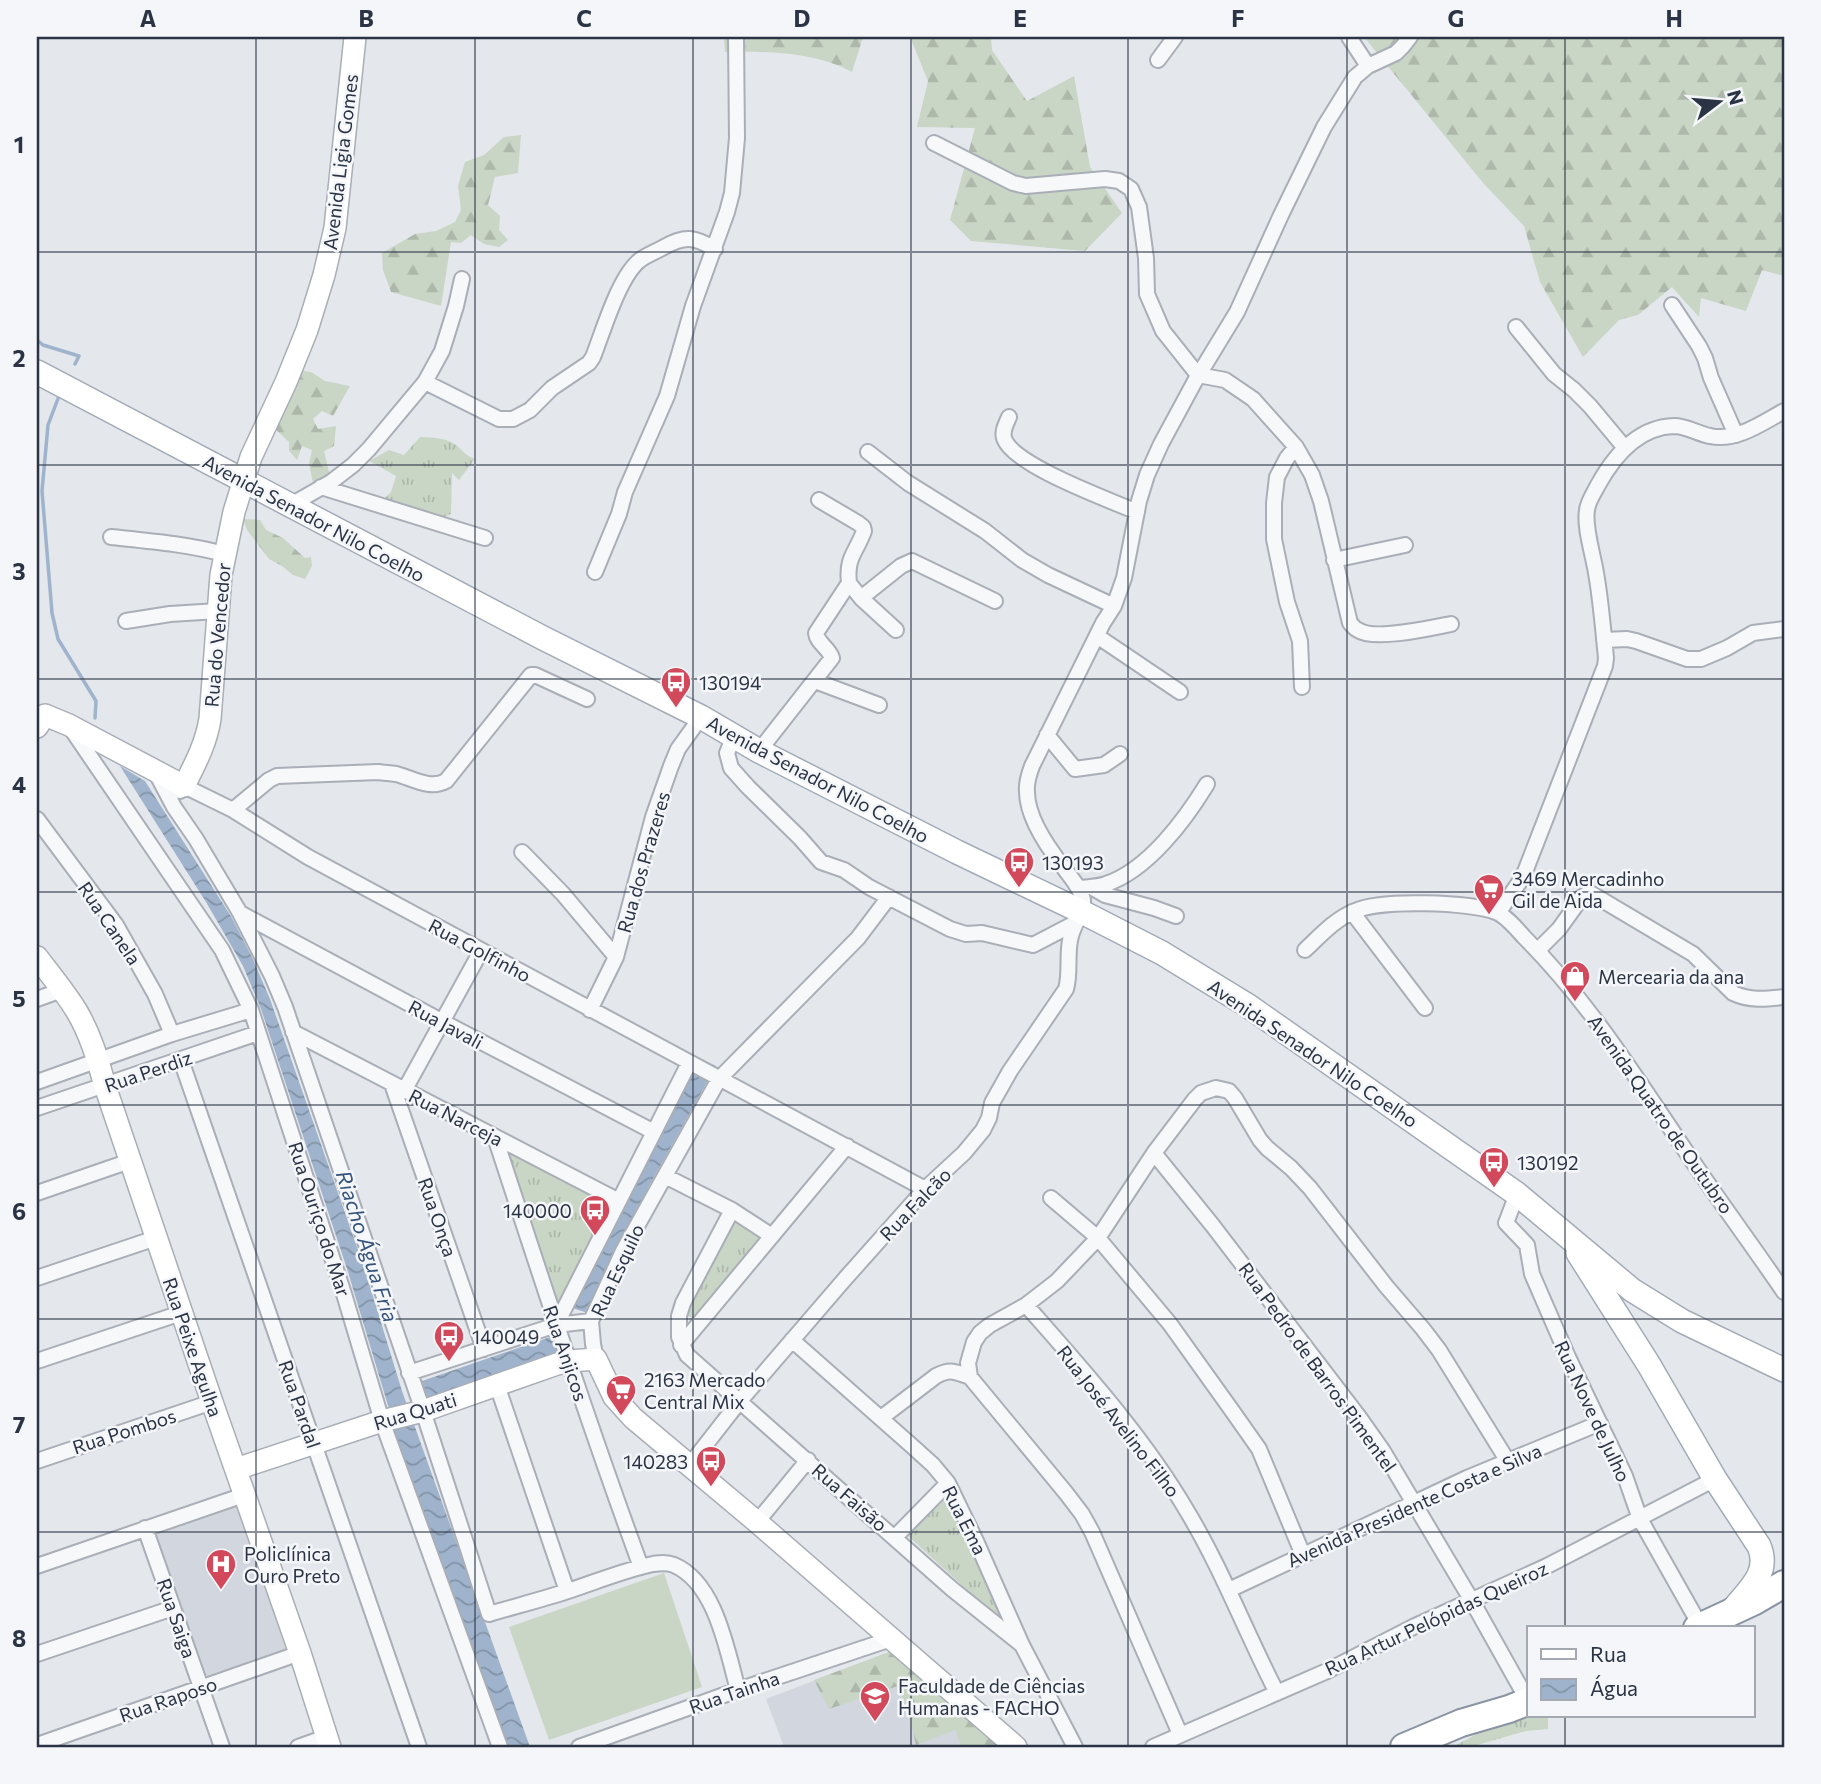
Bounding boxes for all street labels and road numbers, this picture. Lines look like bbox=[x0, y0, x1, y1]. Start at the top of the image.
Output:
street label: Avenida Ligia Gomes bbox=[318, 73, 362, 251]
street label: Avenida Senador Nilo Coelho bbox=[199, 450, 429, 586]
street label: Rua do Vencedor bbox=[199, 561, 235, 708]
street label: Avenida Senador Nilo Coelho bbox=[703, 711, 933, 847]
street label: Rua dos Prazeres bbox=[612, 789, 674, 935]
street label: Rua Canela bbox=[74, 877, 146, 969]
street label: Rua Golfinho bbox=[425, 913, 535, 987]
street label: Avenida Senador Nilo Coelho bbox=[1204, 974, 1422, 1132]
street label: Rua Javali bbox=[405, 995, 487, 1053]
street label: Avenida Quatro de Outubro bbox=[1584, 1010, 1738, 1218]
street label: Rua Perdiz bbox=[101, 1045, 195, 1097]
street label: Rua Narceja bbox=[405, 1083, 507, 1151]
street label: Rua Ouriço do Mar bbox=[284, 1139, 356, 1300]
street label: Rua Falcão bbox=[875, 1163, 955, 1245]
street label: Rua Onça bbox=[414, 1174, 462, 1260]
street label: Rua Esquilo bbox=[586, 1220, 648, 1320]
street label: Rua Pedro de Barros Pimentel bbox=[1234, 1258, 1402, 1476]
street label: Rua Peixe Agulha bbox=[158, 1274, 228, 1420]
street label: Rua Anjicos bbox=[539, 1302, 593, 1404]
street label: Rua Nove de Julho bbox=[1550, 1337, 1636, 1485]
street label: Rua José Avelino Filho bbox=[1053, 1341, 1185, 1501]
street label: Rua Pardal bbox=[274, 1357, 326, 1451]
street label: Rua Quati bbox=[371, 1387, 459, 1435]
street label: Rua Pombos bbox=[69, 1403, 179, 1459]
street label: Avenida Presidente Costa e Silva bbox=[1283, 1438, 1545, 1572]
street label: Rua Faisão bbox=[808, 1458, 892, 1536]
street label: Rua Ema bbox=[938, 1482, 992, 1558]
street label: Rua Artur Pelópidas Queiroz bbox=[1321, 1556, 1551, 1680]
street label: Rua Saiga bbox=[153, 1575, 201, 1661]
street label: Rua Tainha bbox=[686, 1666, 782, 1718]
street label: Rua Raposo bbox=[116, 1672, 220, 1726]

